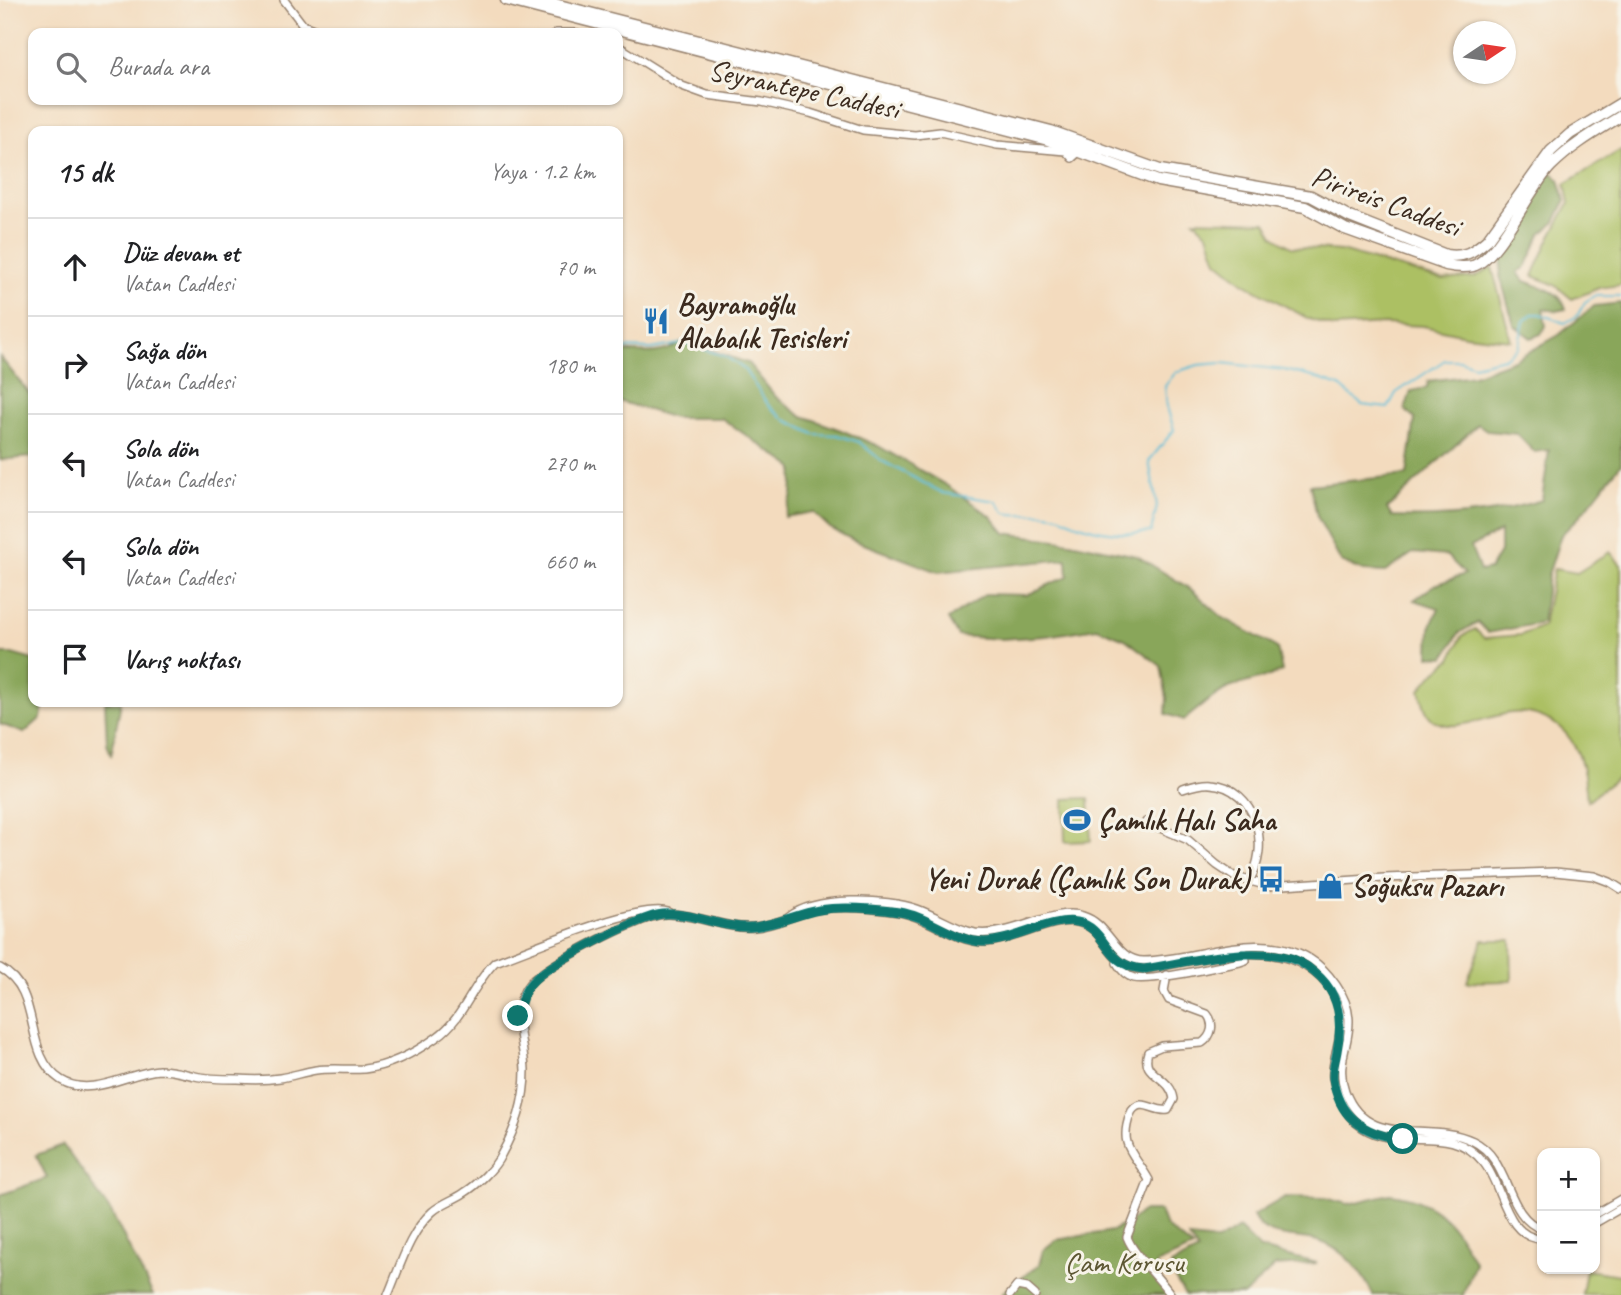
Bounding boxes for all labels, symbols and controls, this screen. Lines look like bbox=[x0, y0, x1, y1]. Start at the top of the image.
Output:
north arrow bbox=[1453, 21, 1516, 84]
search box bbox=[28, 28, 623, 105]
icon: search bbox=[52, 48, 90, 86]
text: Burada ara bbox=[108, 50, 209, 83]
street label: Seyrantepe Caddesi bbox=[705, 50, 906, 128]
text: 15 dk bbox=[56, 153, 113, 191]
text: Yaya · 1.2 km bbox=[490, 157, 595, 186]
street label: Pirireis Caddesi bbox=[1307, 157, 1469, 247]
text: Düz devam et bbox=[123, 236, 239, 269]
icon: ahead bbox=[56, 248, 94, 286]
text: 70 m bbox=[556, 253, 595, 282]
text: Vatan Caddesi bbox=[123, 269, 234, 298]
place label: Bayramoğlu Alabalık Tesisleri bbox=[677, 285, 850, 357]
restaurant icon: Bayramoğlu Alabalık Tesisleri bbox=[641, 306, 671, 336]
text: Sağa dön bbox=[123, 334, 206, 367]
icon: right bbox=[56, 346, 94, 384]
text: 180 m bbox=[546, 351, 595, 380]
text: Vatan Caddesi bbox=[123, 367, 234, 396]
text: Sola dön bbox=[123, 432, 198, 465]
icon: left bbox=[56, 444, 94, 482]
text: 270 m bbox=[546, 449, 595, 478]
text: Vatan Caddesi bbox=[123, 465, 234, 494]
text: Sola dön bbox=[123, 530, 198, 563]
icon: left bbox=[56, 542, 94, 580]
text: 660 m bbox=[546, 547, 595, 576]
text: Vatan Caddesi bbox=[123, 563, 234, 592]
icon: arrive bbox=[56, 640, 94, 678]
text: Varış noktası bbox=[123, 643, 240, 676]
place label: Çamlık Halı Saha bbox=[1098, 801, 1278, 839]
sports icon: Çamlık Halı Saha bbox=[1062, 805, 1092, 835]
place label: Yeni Durak (Çamlık Son Durak) bbox=[925, 860, 1252, 898]
bus stop icon: Yeni Durak (Çamlık Son Durak) bbox=[1256, 864, 1286, 894]
place label: Soğuksu Pazarı bbox=[1351, 867, 1506, 905]
shop icon: Soğuksu Pazarı bbox=[1315, 871, 1345, 901]
route end bbox=[502, 1000, 533, 1031]
route start bbox=[1387, 1123, 1418, 1154]
map controls bbox=[1537, 1148, 1600, 1274]
button: + bbox=[1537, 1148, 1600, 1211]
button: − bbox=[1537, 1211, 1600, 1274]
park label: Çam Korusu bbox=[1064, 1243, 1185, 1281]

